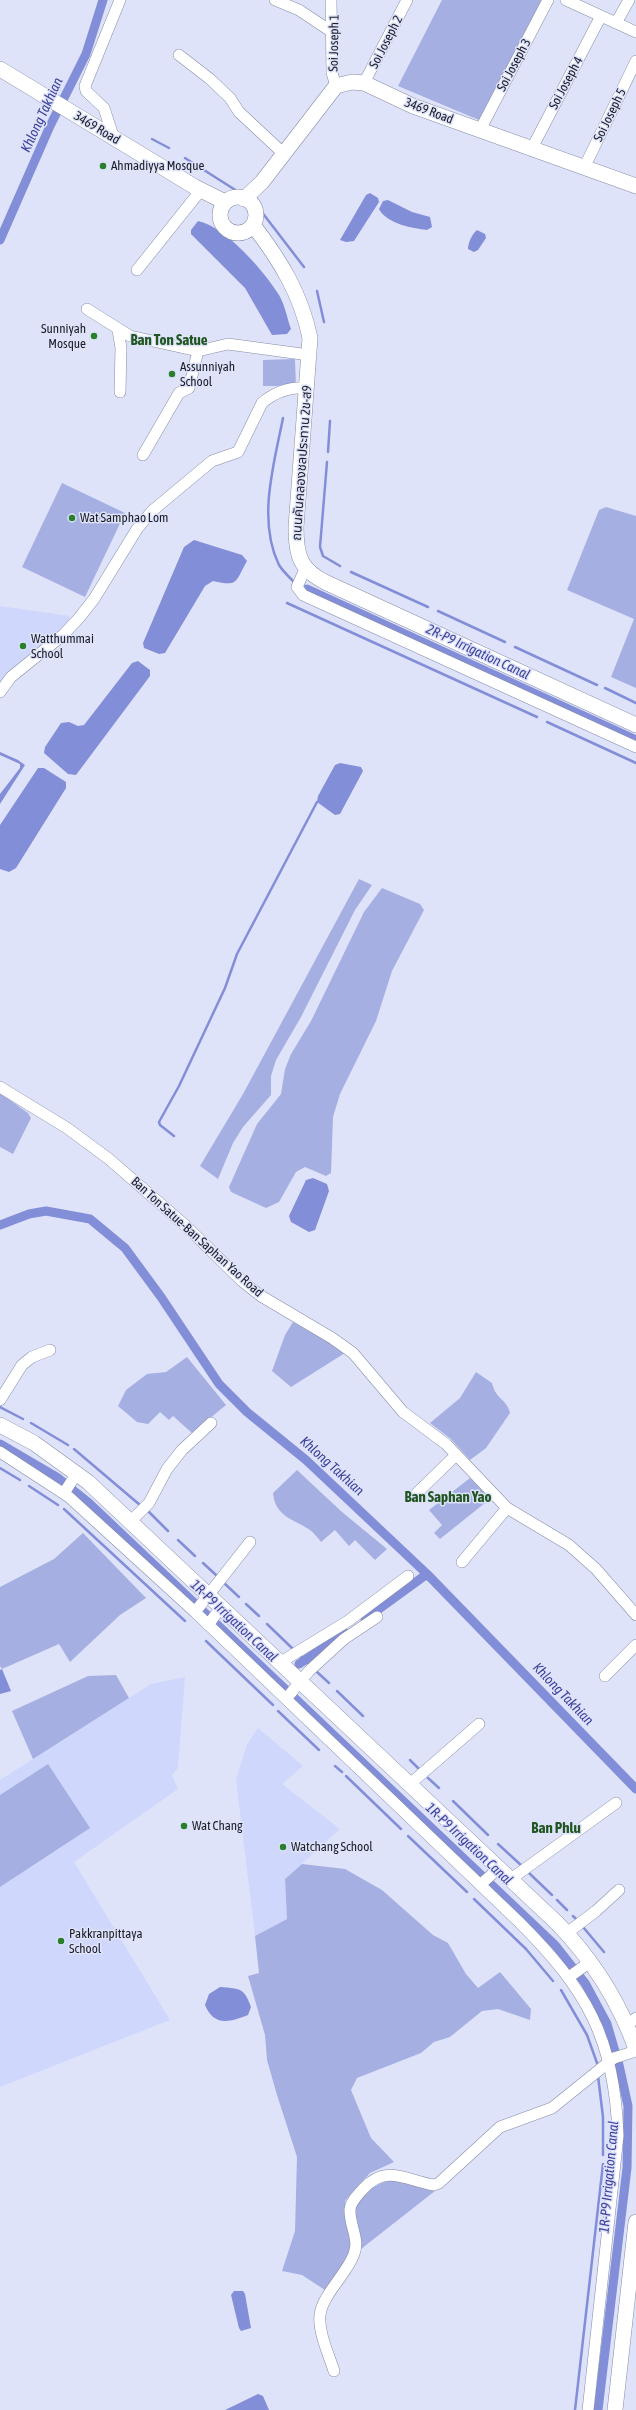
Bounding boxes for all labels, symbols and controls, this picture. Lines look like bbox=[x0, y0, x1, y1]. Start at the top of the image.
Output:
street label: Soi Joseph 2 bbox=[366, 13, 406, 71]
street label: Soi Joseph 1 bbox=[326, 14, 342, 72]
street label: Soi Joseph 3 bbox=[494, 36, 534, 94]
street label: Soi Joseph 4 bbox=[546, 54, 586, 112]
water label: Khlong Takhian bbox=[17, 75, 67, 155]
street label: Soi Joseph 5 bbox=[590, 86, 630, 144]
street label: 3469 Road bbox=[402, 95, 456, 127]
street label: 3469 Road bbox=[71, 108, 123, 148]
place label: Ahmadiyya Mosque bbox=[111, 158, 204, 174]
marker: Ahmadiyya Mosque bbox=[98, 161, 108, 171]
place label: Sunniyah Mosque bbox=[41, 321, 86, 352]
marker: Sunniyah Mosque bbox=[89, 331, 99, 341]
district label: Ban Ton Satue bbox=[130, 331, 208, 349]
place label: Assunniyah School bbox=[180, 359, 235, 390]
marker: Assunniyah School bbox=[167, 369, 177, 379]
street label: ถนนคันคลองชลประทาน 2ข-ส9 bbox=[289, 385, 315, 541]
place label: Wat Samphao Lom bbox=[80, 510, 168, 526]
marker: Wat Samphao Lom bbox=[67, 513, 77, 523]
water label: 2R-P9 Irrigation Canal bbox=[423, 621, 533, 683]
place label: Watthummai School bbox=[31, 631, 94, 662]
marker: Watthummai School bbox=[18, 641, 28, 651]
street label: Ban Ton Satue-Ban Saphan Yao Road bbox=[128, 1174, 266, 1300]
water label: Khlong Takhian bbox=[297, 1433, 367, 1499]
district label: Ban Saphan Yao bbox=[404, 1488, 492, 1506]
water label: 1R-P9 Irrigation Canal bbox=[187, 1576, 281, 1666]
water label: Khlong Takhian bbox=[529, 1659, 597, 1729]
water label: 1R-P9 Irrigation Canal bbox=[422, 1799, 516, 1889]
place label: Wat Chang bbox=[192, 1818, 243, 1834]
district label: Ban Phlu bbox=[531, 1819, 581, 1837]
marker: Wat Chang bbox=[179, 1821, 189, 1831]
place label: Watchang School bbox=[291, 1839, 373, 1855]
marker: Watchang School bbox=[278, 1842, 288, 1852]
place label: Pakkranpittaya School bbox=[69, 1926, 142, 1957]
marker: Pakkranpittaya School bbox=[56, 1936, 66, 1946]
water label: 1R-P9 Irrigation Canal bbox=[596, 2120, 622, 2234]

